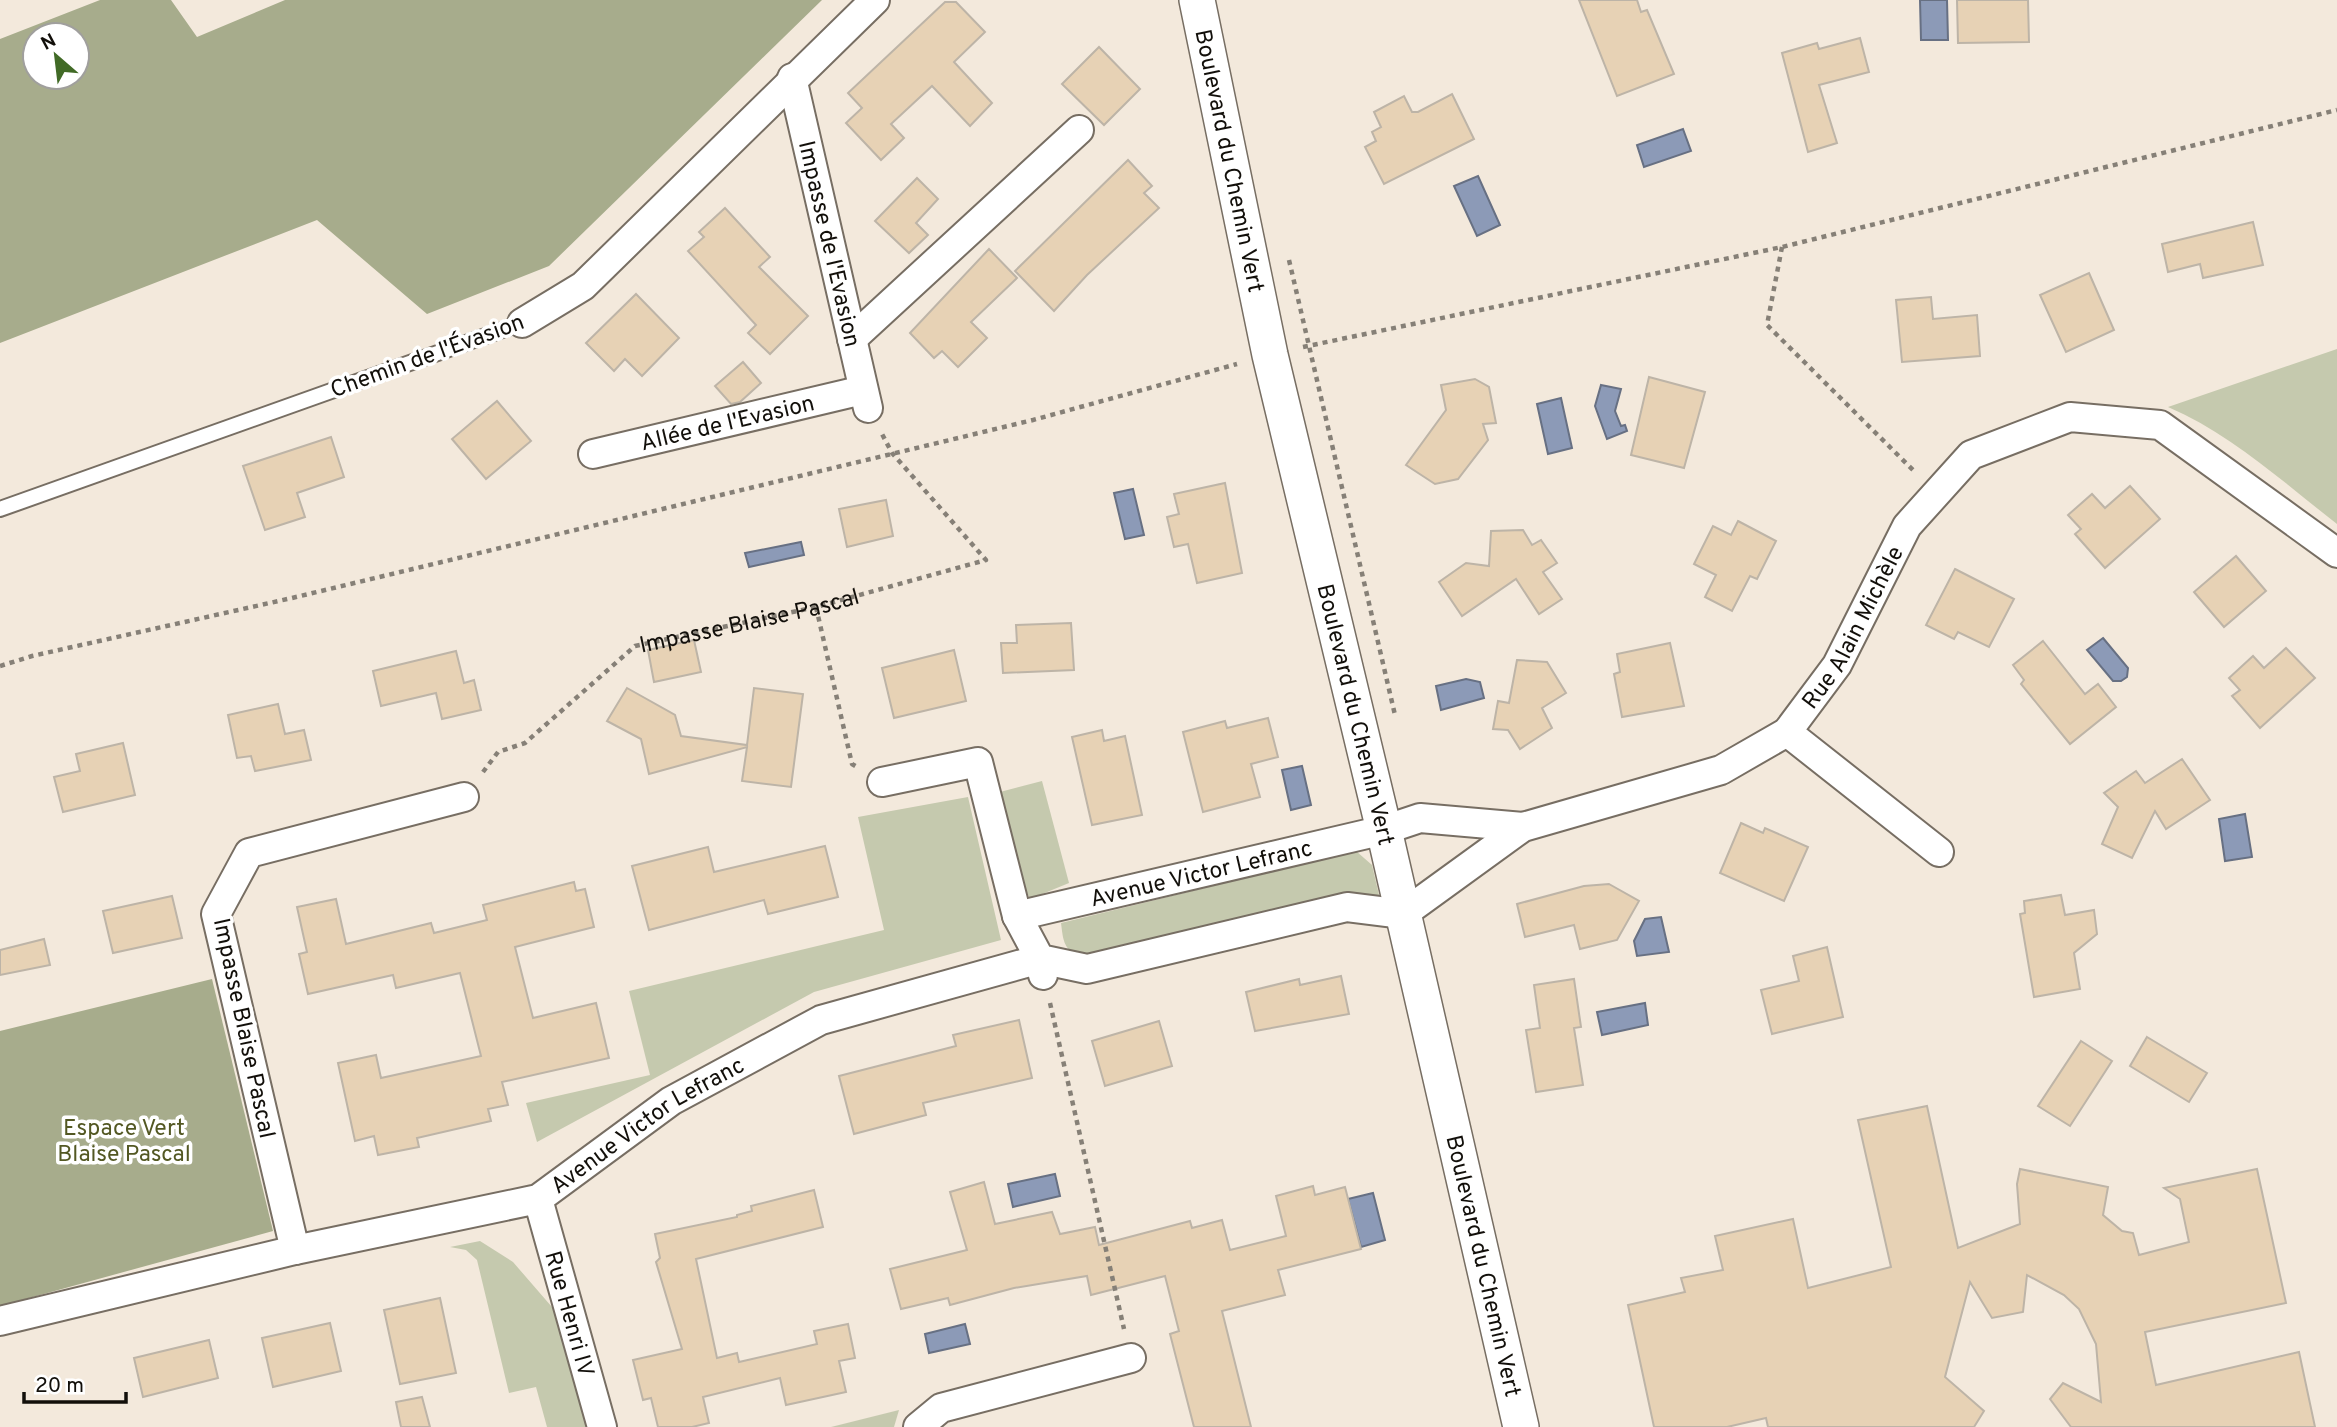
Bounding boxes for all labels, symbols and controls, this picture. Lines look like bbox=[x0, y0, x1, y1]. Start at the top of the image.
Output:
north arrow bbox=[21, 21, 91, 91]
street label: Boulevard du Chemin Vert bbox=[1186, 27, 1269, 295]
text: N bbox=[37, 29, 61, 57]
street label: Impasse de l'Evasion bbox=[790, 138, 866, 350]
street label: Chemin de l'Évasion bbox=[327, 308, 529, 406]
street label: Allée de l'Evasion bbox=[638, 390, 818, 459]
street label: Rue Alain Michèle bbox=[1797, 542, 1911, 716]
street label: Boulevard du Chemin Vert bbox=[1308, 581, 1399, 848]
street label: Impasse Blaise Pascal bbox=[637, 584, 863, 662]
street label: Avenue Victor Lefranc bbox=[1088, 835, 1316, 915]
street label: Impasse Blaise Pascal bbox=[205, 916, 280, 1141]
street label: Avenue Victor Lefranc bbox=[546, 1052, 750, 1202]
park label: Espace Vert Blaise Pascal bbox=[57, 1115, 191, 1170]
street label: Boulevard du Chemin Vert bbox=[1437, 1133, 1526, 1400]
street label: Rue Henri IV bbox=[536, 1248, 599, 1380]
scale bar bbox=[24, 1360, 126, 1404]
text: 20 m bbox=[35, 1373, 84, 1400]

